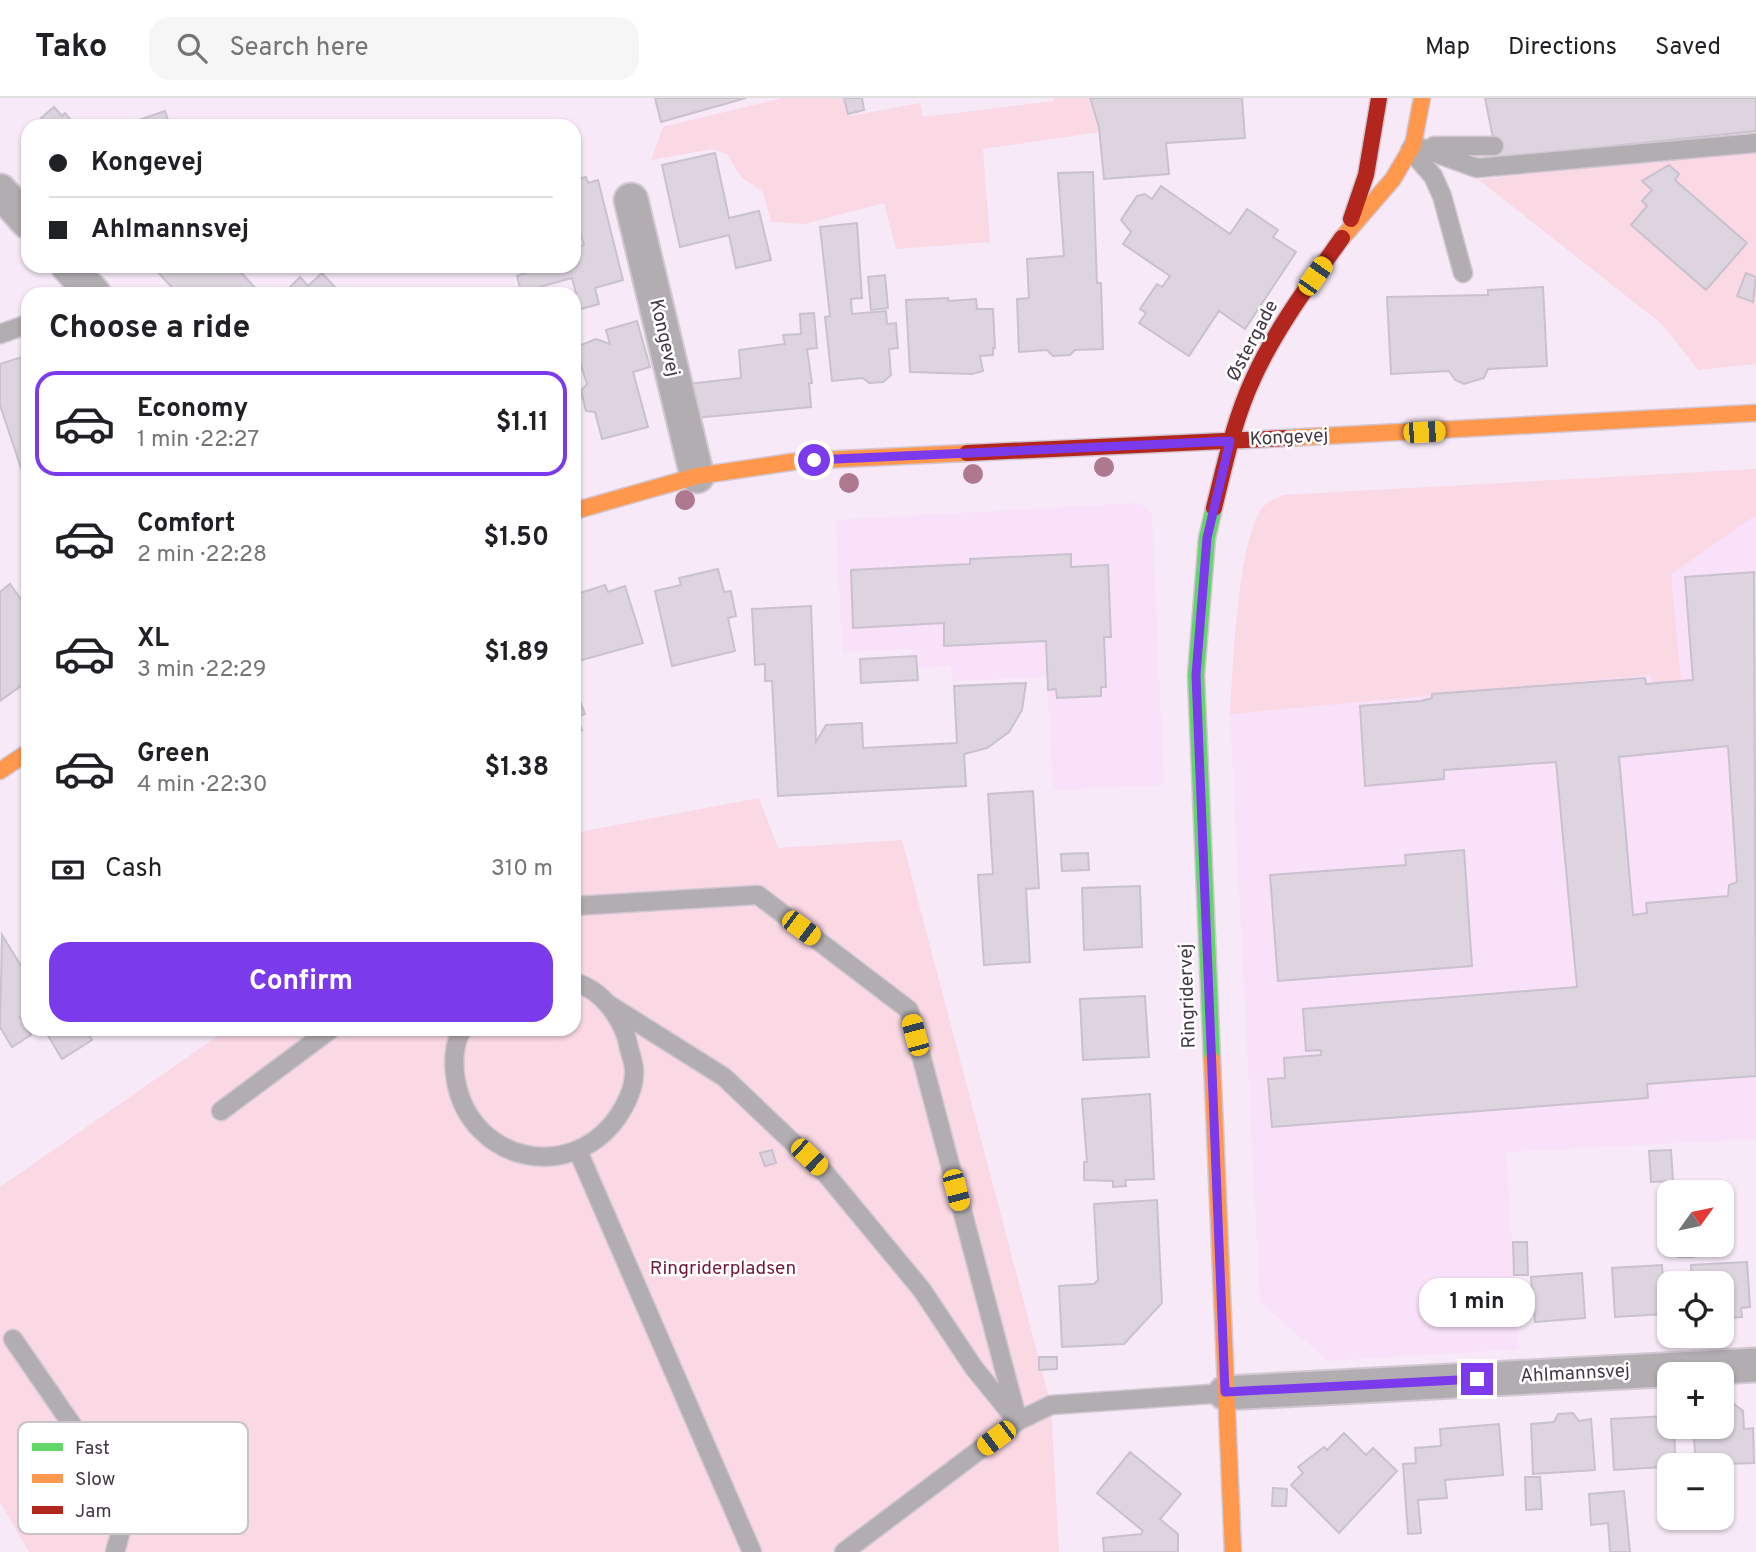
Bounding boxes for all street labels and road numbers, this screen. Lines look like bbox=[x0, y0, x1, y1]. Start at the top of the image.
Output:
street label: Østergade bbox=[1222, 296, 1284, 386]
street label: Kongevej bbox=[643, 297, 685, 379]
street label: Kongevej bbox=[1249, 424, 1329, 452]
street label: Ringridervej bbox=[1174, 943, 1202, 1049]
street label: Ahlmannsvej bbox=[1519, 1359, 1631, 1389]

